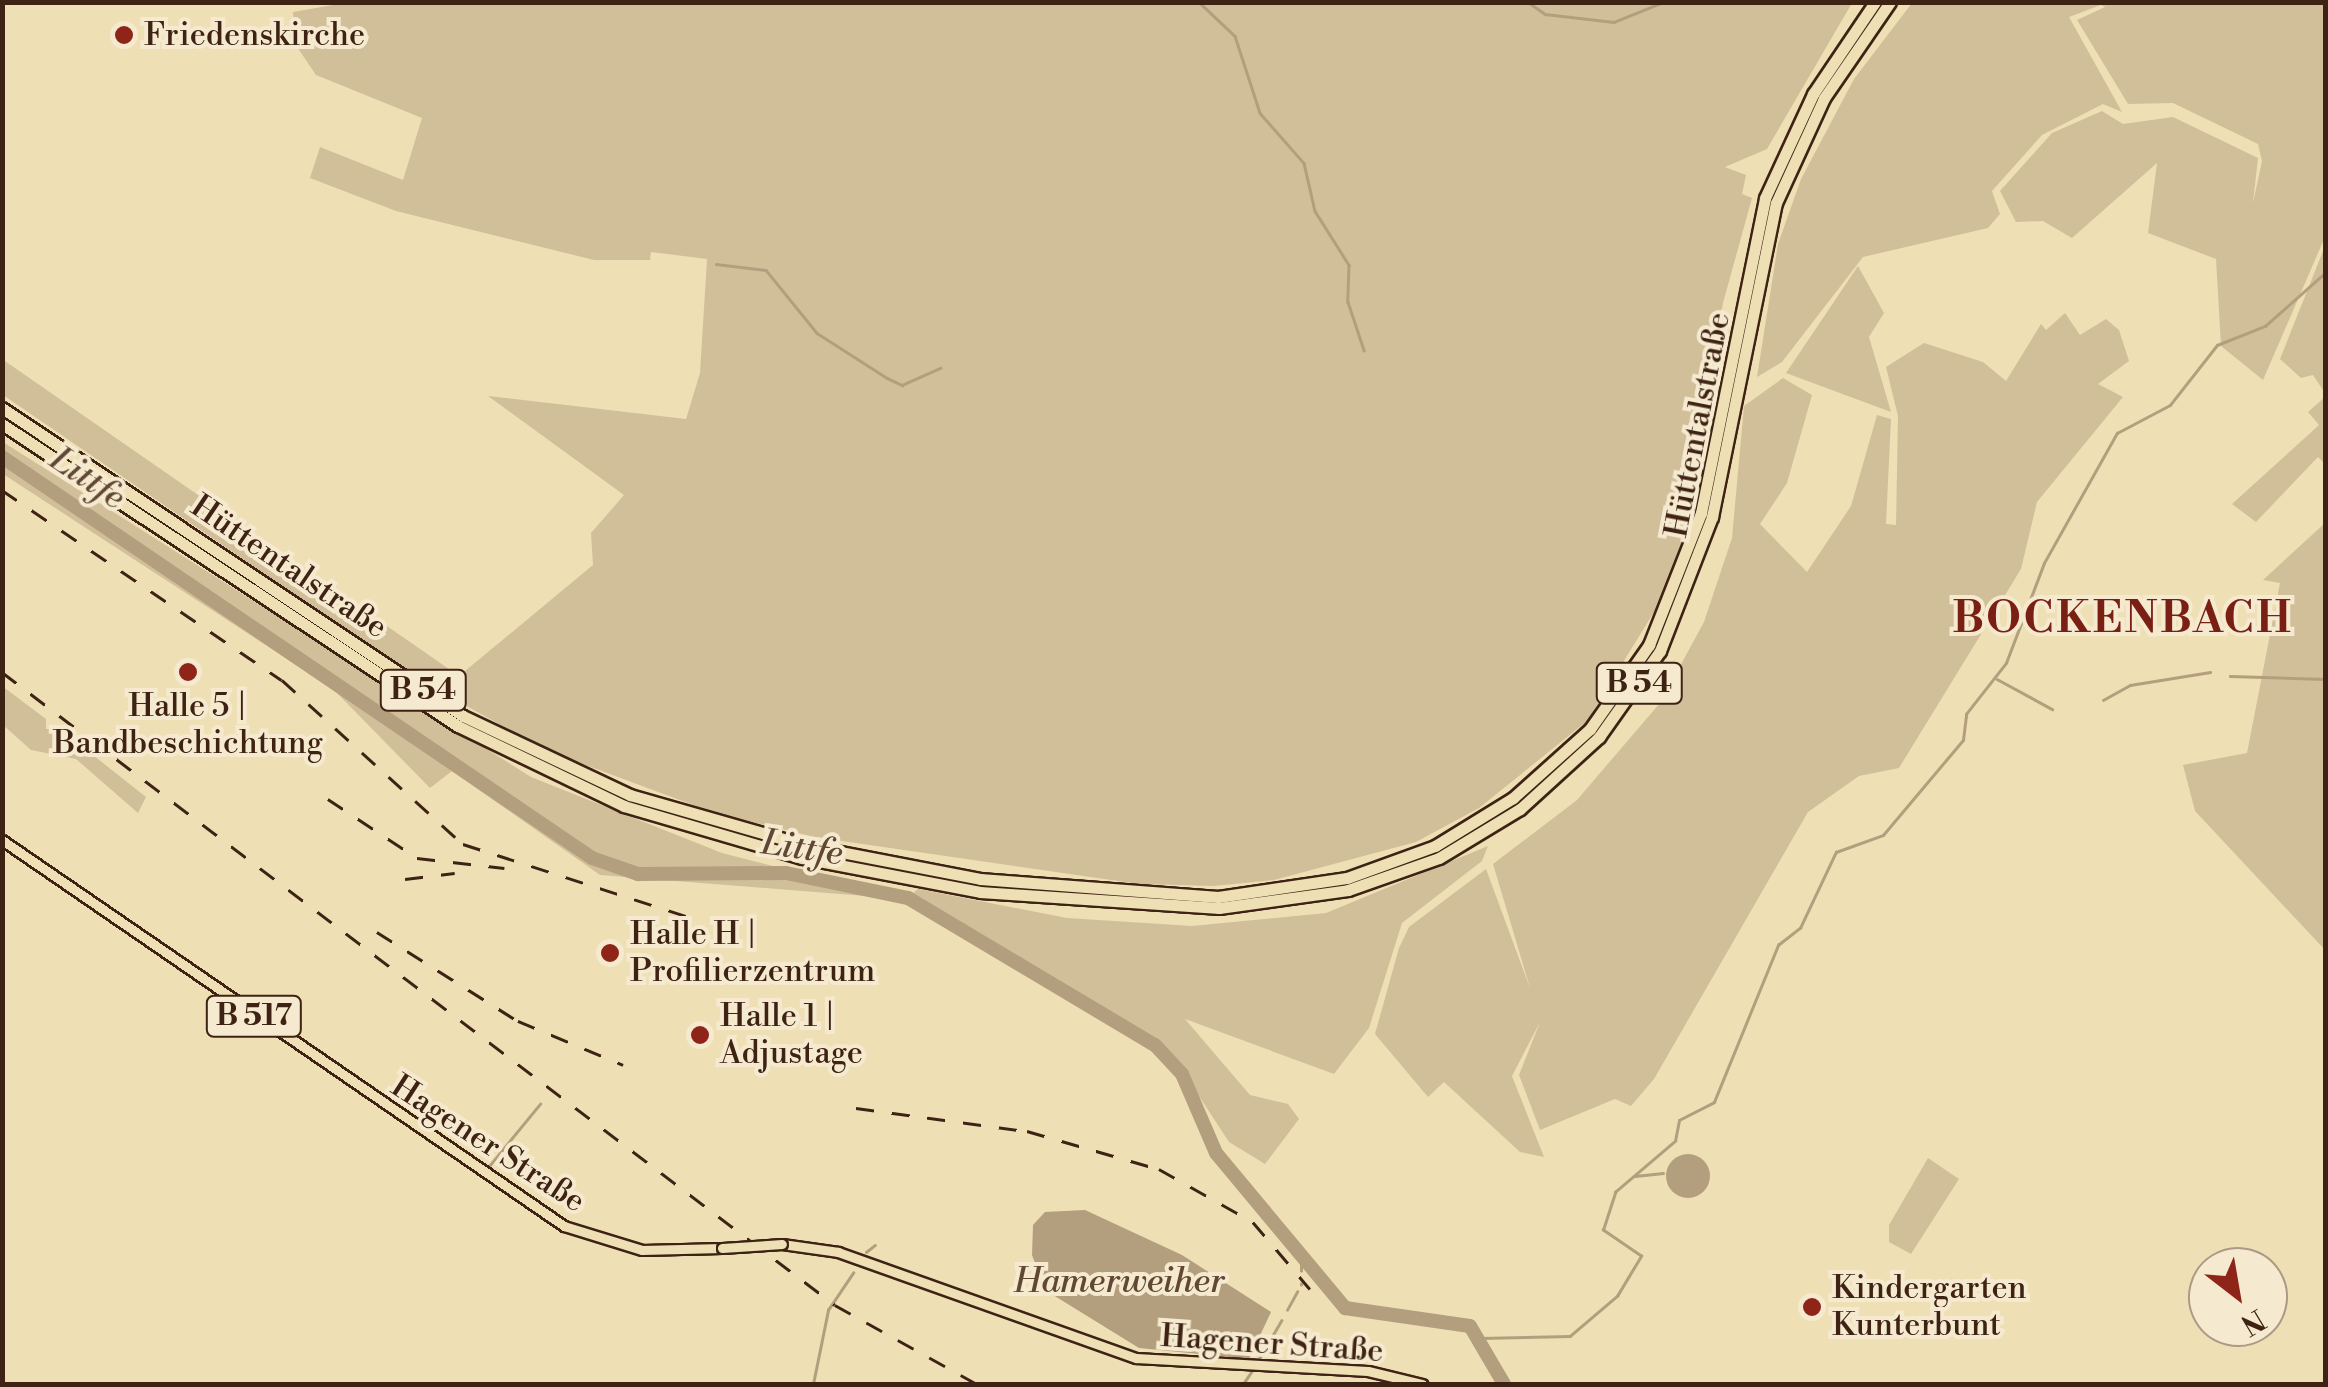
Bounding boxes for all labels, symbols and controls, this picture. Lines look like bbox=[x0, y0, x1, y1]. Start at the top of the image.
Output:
place label: Friedenskirche bbox=[144, 16, 365, 54]
marker: Friedenskirche bbox=[113, 24, 135, 46]
street label: Hüttentalstraße bbox=[1657, 309, 1739, 541]
water label: Littfe bbox=[41, 439, 133, 519]
street label: Hüttentalstraße bbox=[184, 487, 394, 647]
district label: BOCKENBACH bbox=[1952, 595, 2294, 645]
road number: B 54 bbox=[1594, 658, 1684, 708]
marker: Halle 5 | Bandbeschichtung bbox=[177, 661, 199, 683]
road number: B 54 bbox=[378, 665, 468, 715]
place label: Halle 5 | Bandbeschichtung bbox=[53, 688, 323, 763]
water label: Littfe bbox=[759, 823, 845, 875]
place label: Halle H | Profilierzentrum bbox=[630, 916, 875, 991]
marker: Halle H | Profilierzentrum bbox=[599, 942, 621, 964]
road number: B 517 bbox=[204, 991, 304, 1041]
place label: Halle 1 | Adjustage bbox=[720, 998, 863, 1073]
marker: Halle 1 | Adjustage bbox=[689, 1024, 711, 1046]
street label: Hagener Straße bbox=[384, 1067, 592, 1221]
north arrow bbox=[2188, 1247, 2288, 1347]
water label: Hamerweiher bbox=[1013, 1261, 1225, 1303]
place label: Kindergarten Kunterbunt bbox=[1832, 1270, 2027, 1345]
marker: Kindergarten Kunterbunt bbox=[1801, 1296, 1823, 1318]
text: N bbox=[2234, 1301, 2271, 1342]
street label: Hagener Straße bbox=[1159, 1317, 1385, 1371]

